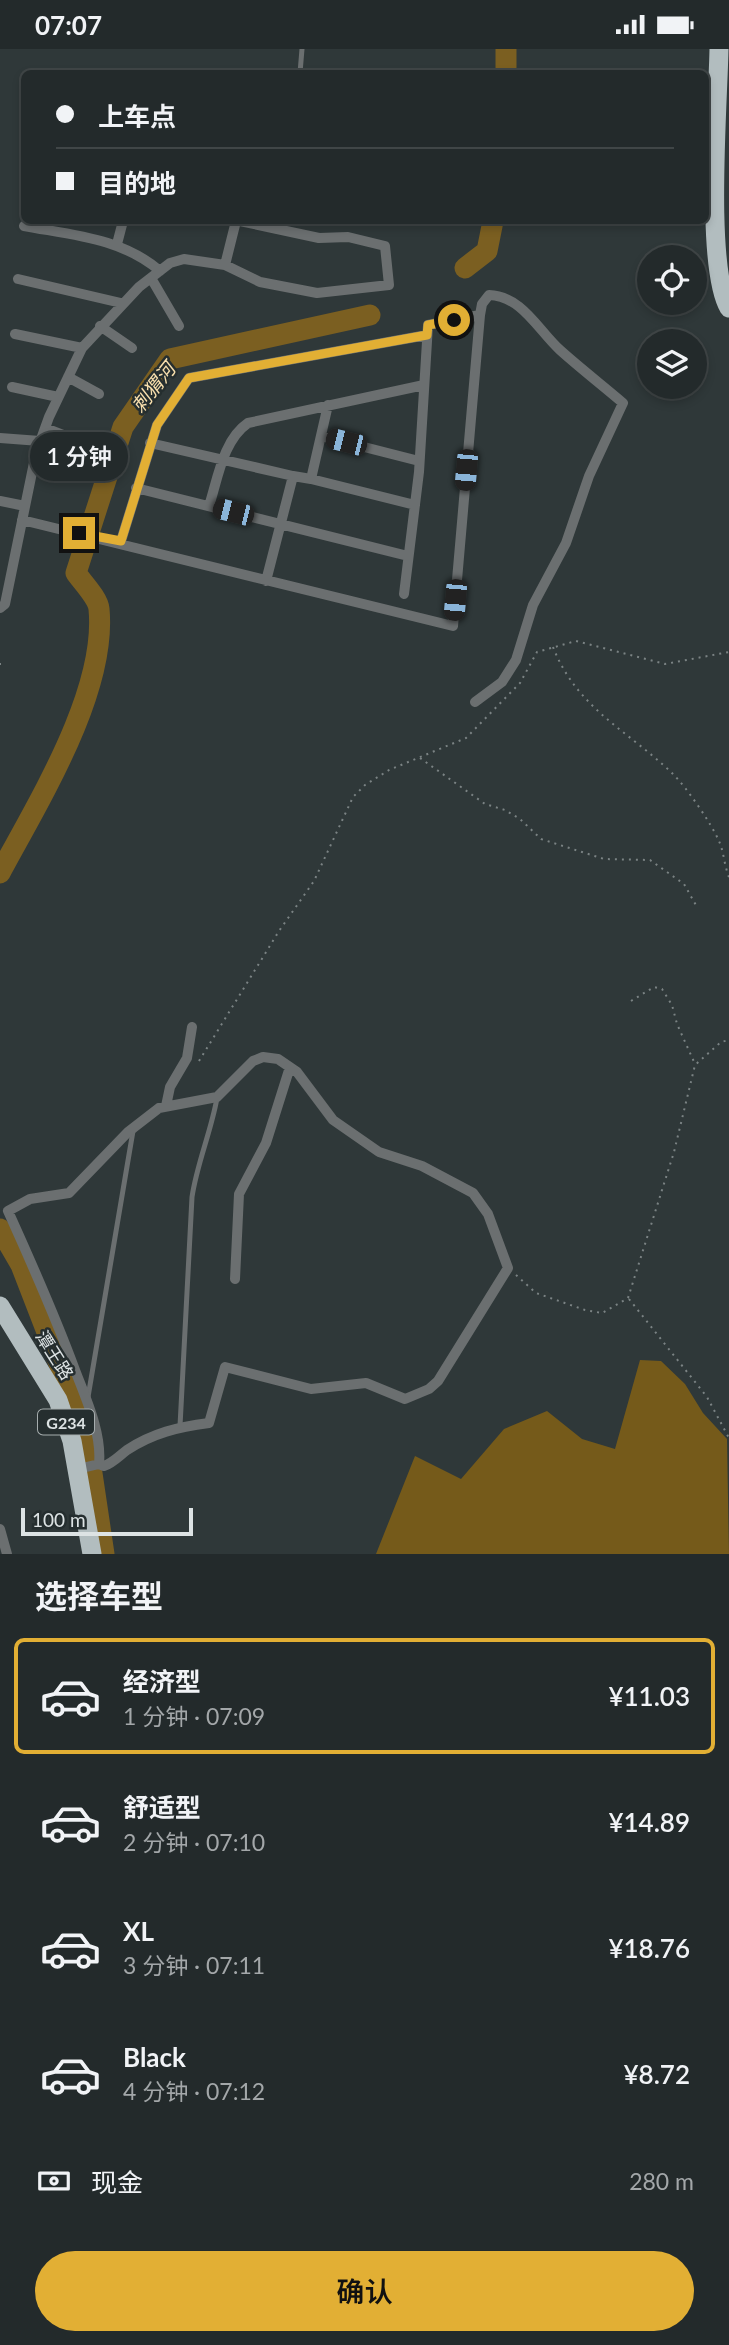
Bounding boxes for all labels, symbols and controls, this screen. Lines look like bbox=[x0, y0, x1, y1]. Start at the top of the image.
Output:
text: 07:07 bbox=[35, 9, 102, 41]
text: 上车点 bbox=[98, 100, 176, 132]
text: 目的地 bbox=[98, 167, 176, 199]
map controls bbox=[637, 245, 707, 399]
button: locate bbox=[637, 245, 707, 315]
route start bbox=[438, 304, 470, 336]
button: layers bbox=[637, 329, 707, 399]
water label: 刺猬河 bbox=[126, 354, 182, 417]
car bbox=[324, 427, 369, 457]
callout: 1 分钟 bbox=[30, 431, 128, 481]
text: 1 分钟 bbox=[46, 442, 112, 470]
car bbox=[454, 448, 479, 492]
car bbox=[211, 497, 256, 527]
route end bbox=[63, 517, 95, 549]
car bbox=[443, 578, 468, 622]
street label: 潭王路 bbox=[31, 1326, 79, 1384]
road number: G234 bbox=[38, 1409, 94, 1435]
scale bar bbox=[21, 1505, 192, 1537]
text: 100 m bbox=[32, 1508, 86, 1531]
text: 选择车型 bbox=[35, 1576, 163, 1615]
icon: car bbox=[39, 1665, 102, 1728]
text: 经济型 bbox=[123, 1665, 201, 1697]
text: ¥11.03 bbox=[608, 1680, 690, 1712]
text: 1 分钟 · 07:09 bbox=[123, 1702, 265, 1730]
icon: car bbox=[39, 1791, 102, 1854]
text: 舒适型 bbox=[123, 1791, 201, 1823]
text: ¥14.89 bbox=[608, 1806, 690, 1838]
text: 2 分钟 · 07:10 bbox=[123, 1828, 265, 1856]
text: XL bbox=[123, 1915, 154, 1947]
icon: car bbox=[39, 1917, 102, 1980]
text: ¥18.76 bbox=[608, 1932, 690, 1964]
text: 3 分钟 · 07:11 bbox=[123, 1951, 265, 1979]
text: Black bbox=[123, 2041, 186, 2073]
icon: car bbox=[39, 2043, 102, 2106]
text: ¥8.72 bbox=[624, 2058, 690, 2090]
text: 4 分钟 · 07:12 bbox=[123, 2077, 265, 2105]
icon: cash bbox=[35, 2162, 73, 2200]
text: 现金 bbox=[91, 2166, 143, 2198]
text: 280 m bbox=[629, 2167, 694, 2195]
button: 确认 bbox=[35, 2251, 694, 2331]

